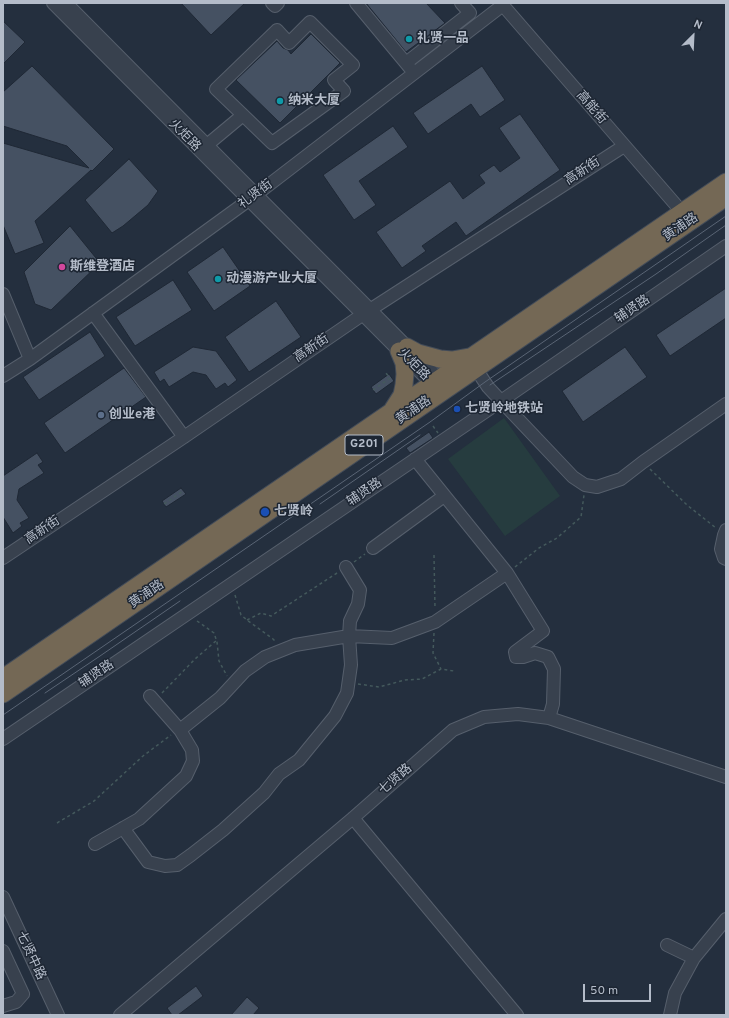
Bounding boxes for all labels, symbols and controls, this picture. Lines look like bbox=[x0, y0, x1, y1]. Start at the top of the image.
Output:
north arrow bbox=[673, 16, 713, 56]
text: N bbox=[691, 17, 704, 33]
place label: 礼贤一品 bbox=[417, 31, 469, 47]
marker: 礼贤一品 bbox=[404, 34, 414, 44]
street label: 高能街 bbox=[572, 88, 610, 128]
place label: 纳米大厦 bbox=[288, 93, 340, 109]
marker: 纳米大厦 bbox=[275, 96, 285, 106]
street label: 火炬路 bbox=[165, 117, 203, 155]
street label: 高新街 bbox=[562, 155, 604, 189]
street label: 礼贤街 bbox=[236, 177, 276, 213]
street label: 黄浦路 bbox=[660, 211, 702, 245]
place label: 斯维登酒店 bbox=[70, 259, 135, 275]
marker: 斯维登酒店 bbox=[57, 262, 67, 272]
place label: 动漫游产业大厦 bbox=[226, 271, 317, 287]
marker: 动漫游产业大厦 bbox=[213, 274, 223, 284]
street label: 辅贤路 bbox=[612, 293, 654, 327]
street label: 高新街 bbox=[291, 332, 333, 366]
street label: 火炬路 bbox=[394, 346, 432, 384]
street label: 黄浦路 bbox=[393, 394, 435, 428]
place label: 七贤岭地铁站 bbox=[465, 401, 543, 417]
marker: 七贤岭地铁站 bbox=[452, 404, 462, 414]
place label: 创业e港 bbox=[109, 407, 155, 423]
marker: 创业e港 bbox=[96, 410, 106, 420]
road number: G201 bbox=[345, 435, 383, 455]
street label: 辅贤路 bbox=[344, 476, 386, 510]
place label: 七贤岭 bbox=[274, 504, 313, 520]
marker: 七贤岭 bbox=[259, 506, 271, 518]
street label: 高新街 bbox=[22, 514, 64, 548]
street label: 黄浦路 bbox=[126, 578, 168, 612]
street label: 辅贤路 bbox=[76, 658, 118, 692]
street label: 七贤路 bbox=[376, 761, 416, 799]
street label: 七贤中路 bbox=[12, 929, 48, 983]
scale bar bbox=[585, 976, 653, 1002]
text: 50 m bbox=[590, 983, 618, 999]

